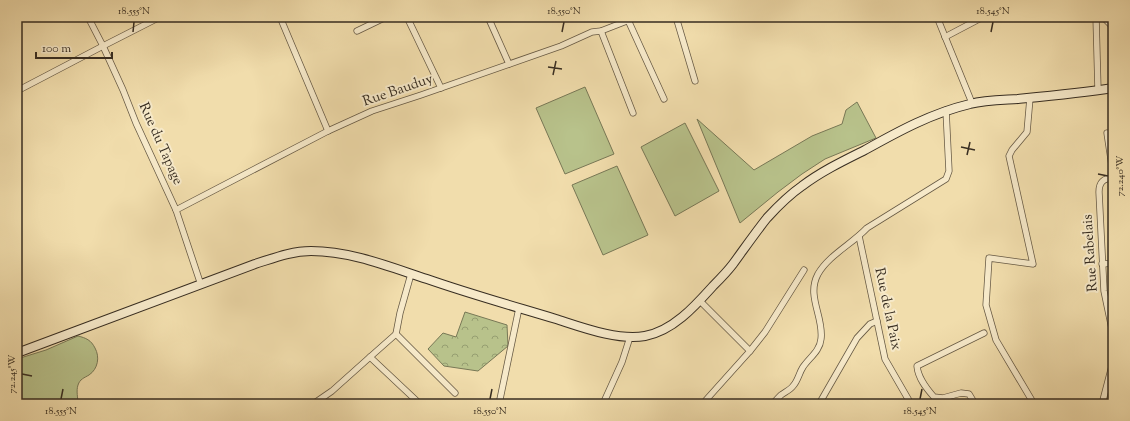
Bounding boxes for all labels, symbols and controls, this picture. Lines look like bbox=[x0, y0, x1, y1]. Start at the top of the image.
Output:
text: 18.555°N bbox=[118, 4, 150, 19]
text: 18.550°N bbox=[547, 4, 581, 19]
text: 18.545°N bbox=[976, 4, 1010, 19]
scale bar bbox=[36, 34, 112, 60]
text: 100 m bbox=[42, 40, 71, 58]
street label: Rue Bauduy bbox=[360, 70, 436, 112]
street label: Rue du Tapage bbox=[133, 100, 187, 188]
text: 72.240°W bbox=[1113, 156, 1128, 196]
street label: Rue Rabelais bbox=[1078, 214, 1104, 292]
street label: Rue de la Paix bbox=[869, 266, 906, 352]
text: 72.245°W bbox=[5, 355, 20, 393]
text: 18.555°N bbox=[45, 404, 77, 419]
text: 18.550°N bbox=[473, 404, 507, 419]
text: 18.545°N bbox=[903, 404, 937, 419]

